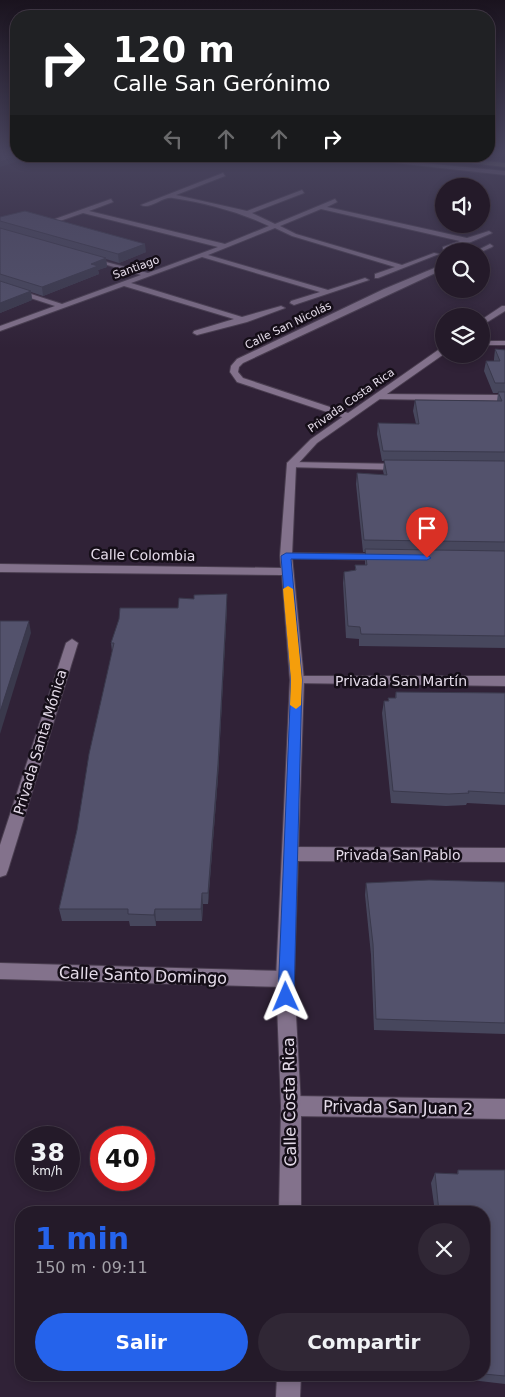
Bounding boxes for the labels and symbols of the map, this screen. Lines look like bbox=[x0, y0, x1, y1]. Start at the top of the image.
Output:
street label: Santiago bbox=[111, 253, 161, 282]
street label: Calle San Nicolás bbox=[243, 299, 334, 352]
street label: Privada Costa Rica bbox=[306, 366, 397, 435]
pin bbox=[406, 507, 448, 558]
street label: Calle Colombia bbox=[90, 546, 196, 564]
street label: Privada Santa Mónica bbox=[10, 667, 70, 817]
street label: Privada San Martín bbox=[335, 673, 467, 689]
street label: Privada San Pablo bbox=[335, 847, 461, 863]
street label: Calle Santo Domingo bbox=[59, 963, 227, 988]
position arrow bbox=[259, 970, 311, 1022]
street label: Calle Costa Rica bbox=[279, 1037, 300, 1167]
street label: Privada San Juan 2 bbox=[323, 1097, 473, 1118]
speed limit sign: 40 bbox=[90, 1126, 155, 1191]

